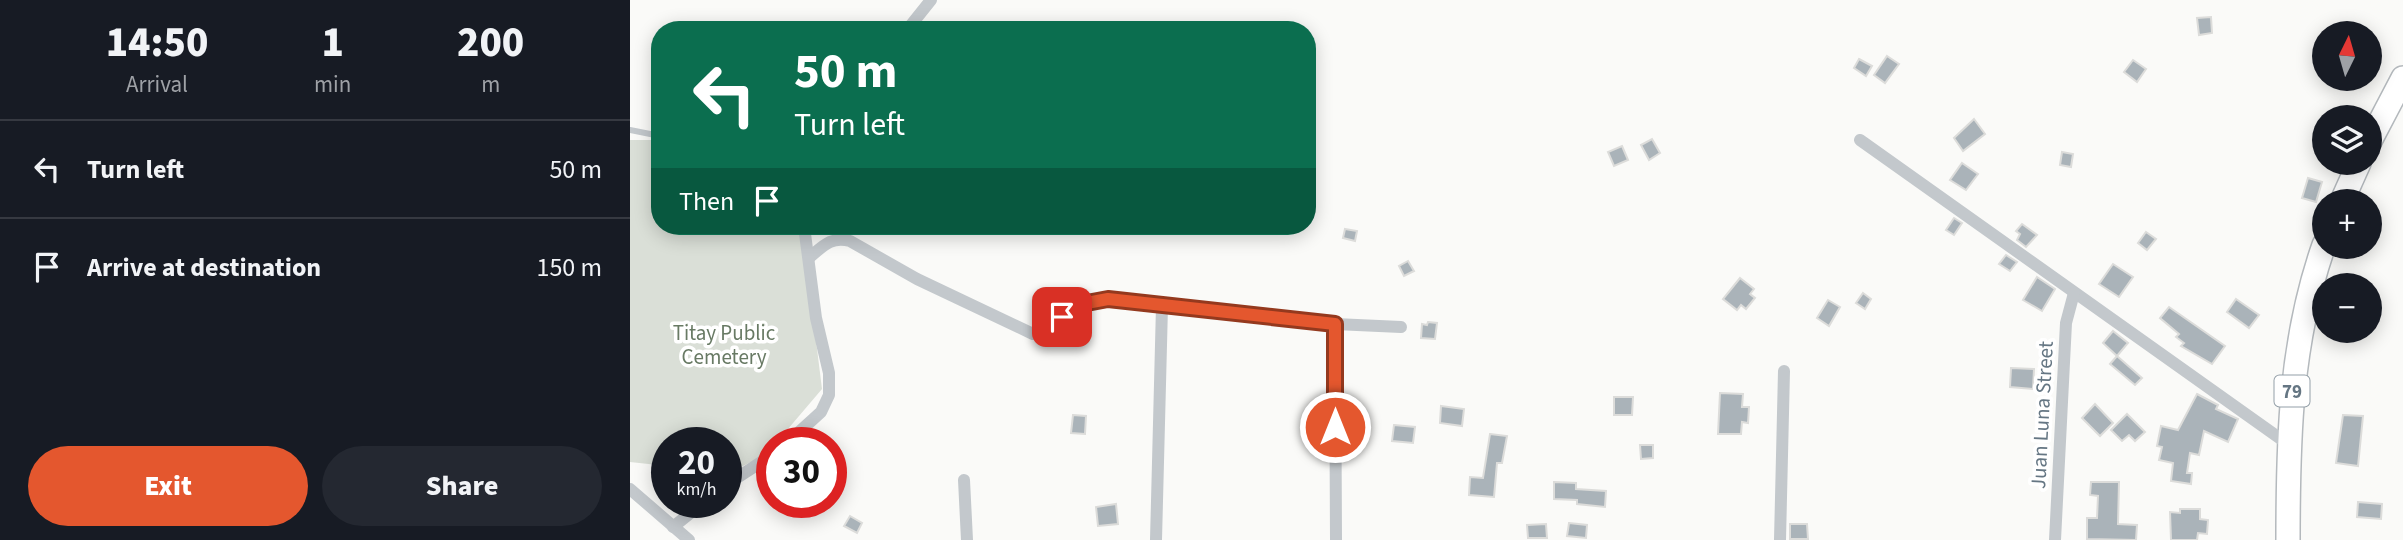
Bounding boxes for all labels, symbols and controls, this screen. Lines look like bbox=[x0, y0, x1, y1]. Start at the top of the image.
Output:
text: 14:50 bbox=[106, 13, 208, 73]
text: 1 bbox=[321, 13, 344, 73]
text: 200 bbox=[457, 13, 524, 73]
north arrow bbox=[2312, 21, 2382, 91]
map controls bbox=[2312, 21, 2382, 343]
text: 50 m bbox=[794, 37, 898, 107]
icon: left bbox=[679, 49, 770, 140]
text: Arrival bbox=[126, 68, 188, 101]
text: min bbox=[314, 68, 351, 101]
text: m bbox=[481, 68, 500, 101]
text: Turn left bbox=[794, 102, 905, 148]
button: layers bbox=[2312, 105, 2382, 175]
icon: left bbox=[28, 150, 66, 188]
text: Turn left bbox=[87, 151, 184, 188]
text: 50 m bbox=[549, 151, 602, 188]
icon: arrive bbox=[748, 182, 786, 220]
text: Then bbox=[679, 183, 734, 220]
button: + bbox=[2312, 189, 2382, 259]
icon: arrive bbox=[28, 248, 66, 286]
text: Arrive at destination bbox=[87, 249, 321, 286]
text: 150 m bbox=[536, 249, 602, 286]
button: − bbox=[2312, 273, 2382, 343]
pin bbox=[1032, 287, 1092, 347]
icon: arrive bbox=[1043, 298, 1081, 336]
park label: Titay Public Cemetery bbox=[673, 318, 776, 372]
street label: Juan Luna Street bbox=[2023, 340, 2061, 490]
road number: 79 bbox=[2274, 376, 2310, 406]
position arrow bbox=[1298, 390, 1372, 464]
speed limit sign: 30 bbox=[756, 427, 847, 518]
text: 20 bbox=[678, 438, 715, 488]
button: Exit bbox=[28, 446, 308, 526]
button: Share bbox=[322, 446, 602, 526]
text: km/h bbox=[677, 477, 716, 502]

